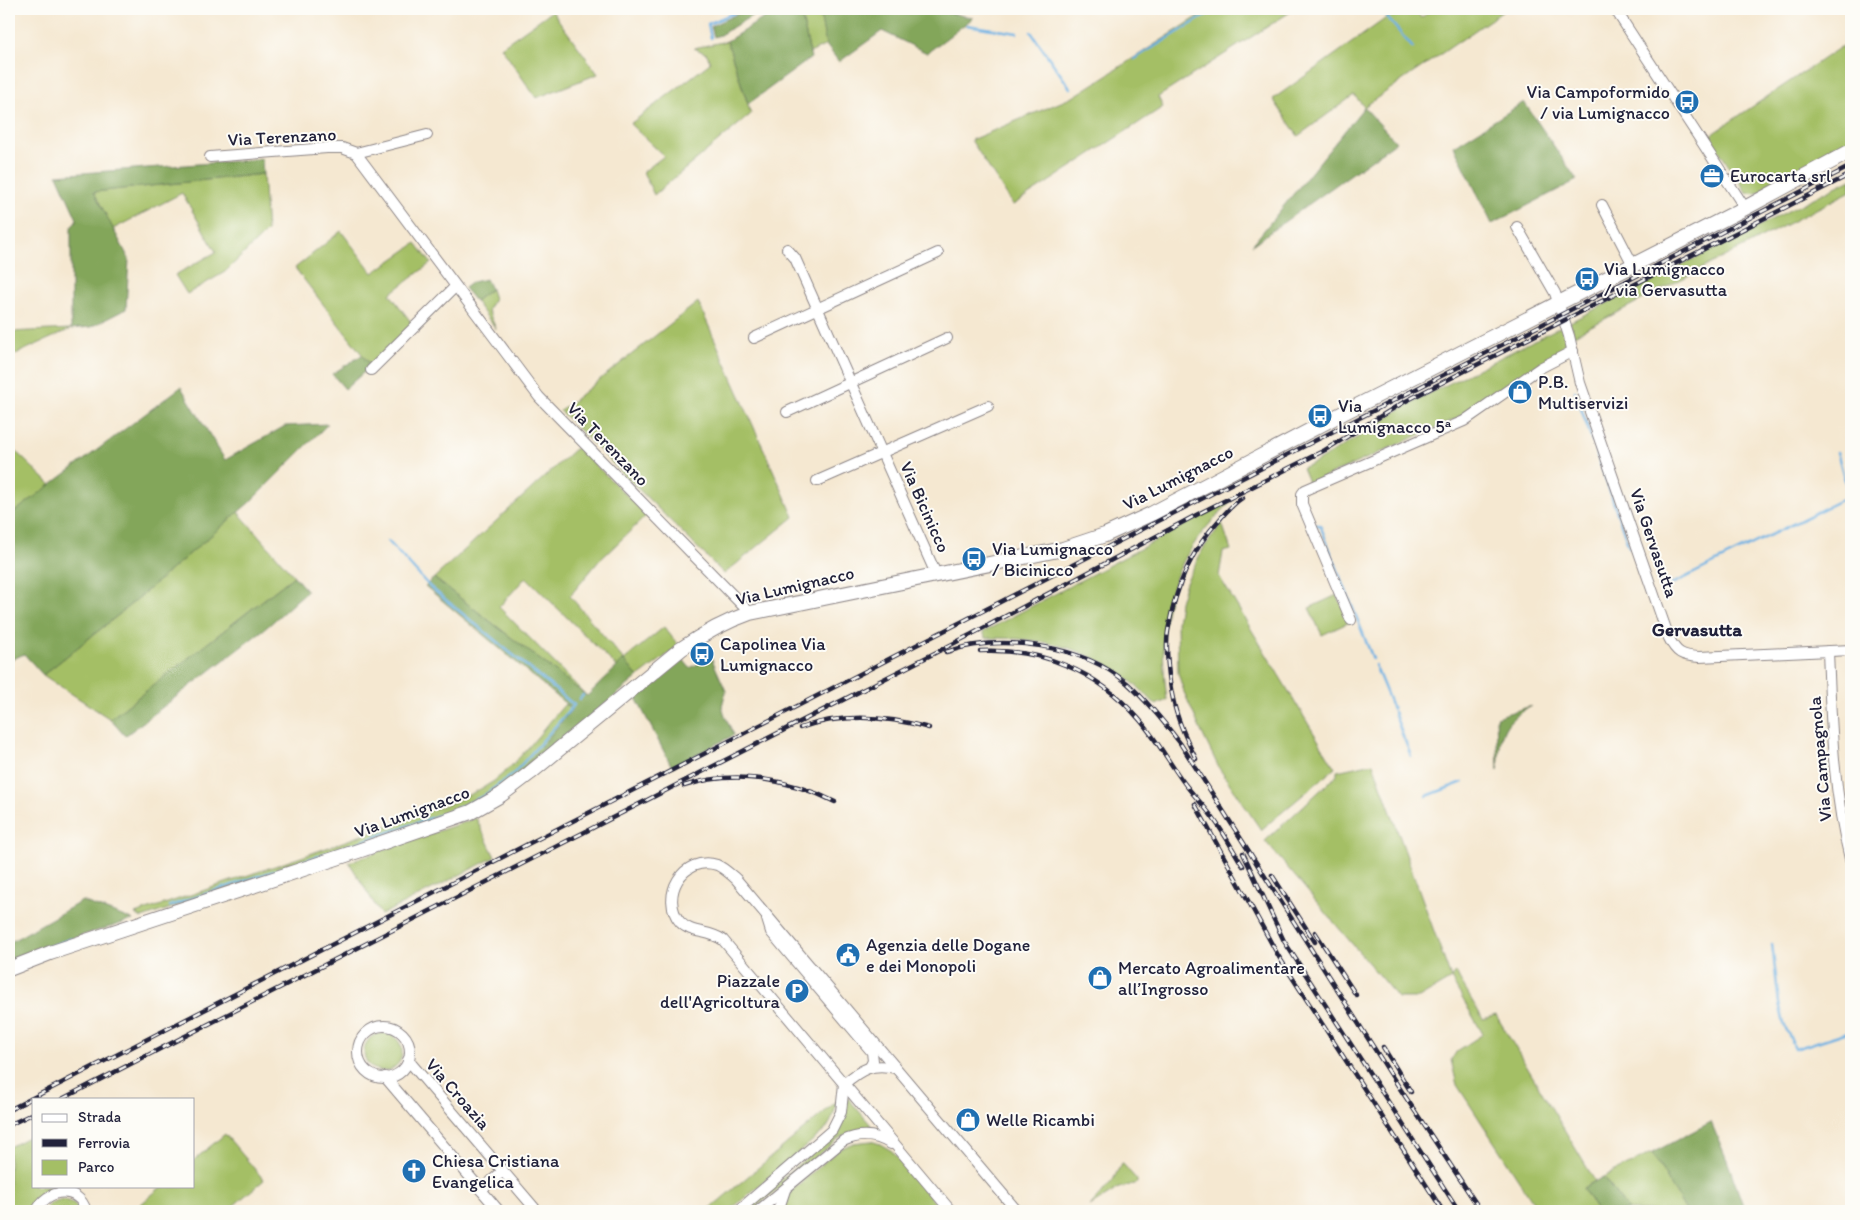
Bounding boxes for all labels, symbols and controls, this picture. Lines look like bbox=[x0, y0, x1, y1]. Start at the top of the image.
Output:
place label: Via Campoformido / via Lumignacco bbox=[1527, 81, 1670, 124]
bus stop icon: Via Campoformido / via Lumignacco bbox=[1674, 89, 1700, 115]
street label: Via Terenzano bbox=[227, 123, 337, 151]
office icon: Eurocarta srl bbox=[1699, 163, 1725, 189]
place label: Eurocarta srl bbox=[1730, 165, 1831, 187]
place label: Via Lumignacco / via Gervasutta bbox=[1604, 258, 1728, 301]
bus stop icon: Via Lumignacco / via Gervasutta bbox=[1574, 266, 1600, 292]
place label: P.B. Multiservizi bbox=[1538, 371, 1628, 414]
shop icon: P.B. Multiservizi bbox=[1507, 379, 1533, 405]
place label: Via Lumignacco 5ª bbox=[1338, 395, 1452, 438]
street label: Via Terenzano bbox=[562, 397, 654, 491]
bus stop icon: Via Lumignacco 5ª bbox=[1307, 403, 1333, 429]
street label: Via Lumignacco bbox=[1119, 441, 1237, 515]
street label: Via Bicinicco bbox=[895, 458, 955, 556]
street label: Via Gervasutta bbox=[1625, 485, 1683, 601]
place label: Via Lumignacco / Bicinicco bbox=[992, 538, 1113, 581]
bus stop icon: Via Lumignacco / Bicinicco bbox=[961, 546, 987, 572]
street label: Via Lumignacco bbox=[734, 562, 856, 610]
district label: Gervasutta bbox=[1652, 618, 1743, 641]
place label: Capolinea Via Lumignacco bbox=[720, 633, 826, 676]
bus stop icon: Capolinea Via Lumignacco bbox=[689, 641, 715, 667]
street label: Via Campagnola bbox=[1804, 695, 1836, 822]
street label: Via Lumignacco bbox=[351, 781, 473, 843]
place label: Agenzia delle Dogane e dei Monopoli bbox=[866, 934, 1030, 977]
public building icon: Agenzia delle Dogane e dei Monopoli bbox=[835, 942, 861, 968]
place label: Mercato Agroalimentare all’Ingrosso bbox=[1118, 957, 1305, 1000]
shop icon: Mercato Agroalimentare all’Ingrosso bbox=[1087, 965, 1113, 991]
place label: Piazzale dell'Agricoltura bbox=[660, 970, 781, 1013]
parking icon: Piazzale dell'Agricoltura bbox=[784, 978, 810, 1004]
street label: Via Croazia bbox=[421, 1054, 495, 1135]
legend bbox=[32, 1098, 195, 1188]
shop icon: Welle Ricambi bbox=[955, 1107, 981, 1133]
text: Strada bbox=[78, 1108, 122, 1126]
place label: Welle Ricambi bbox=[986, 1109, 1095, 1131]
text: Ferrovia bbox=[78, 1134, 130, 1152]
place label: Chiesa Cristiana Evangelica bbox=[432, 1150, 560, 1193]
text: Parco bbox=[78, 1158, 114, 1176]
church icon: Chiesa Cristiana Evangelica bbox=[401, 1158, 427, 1184]

